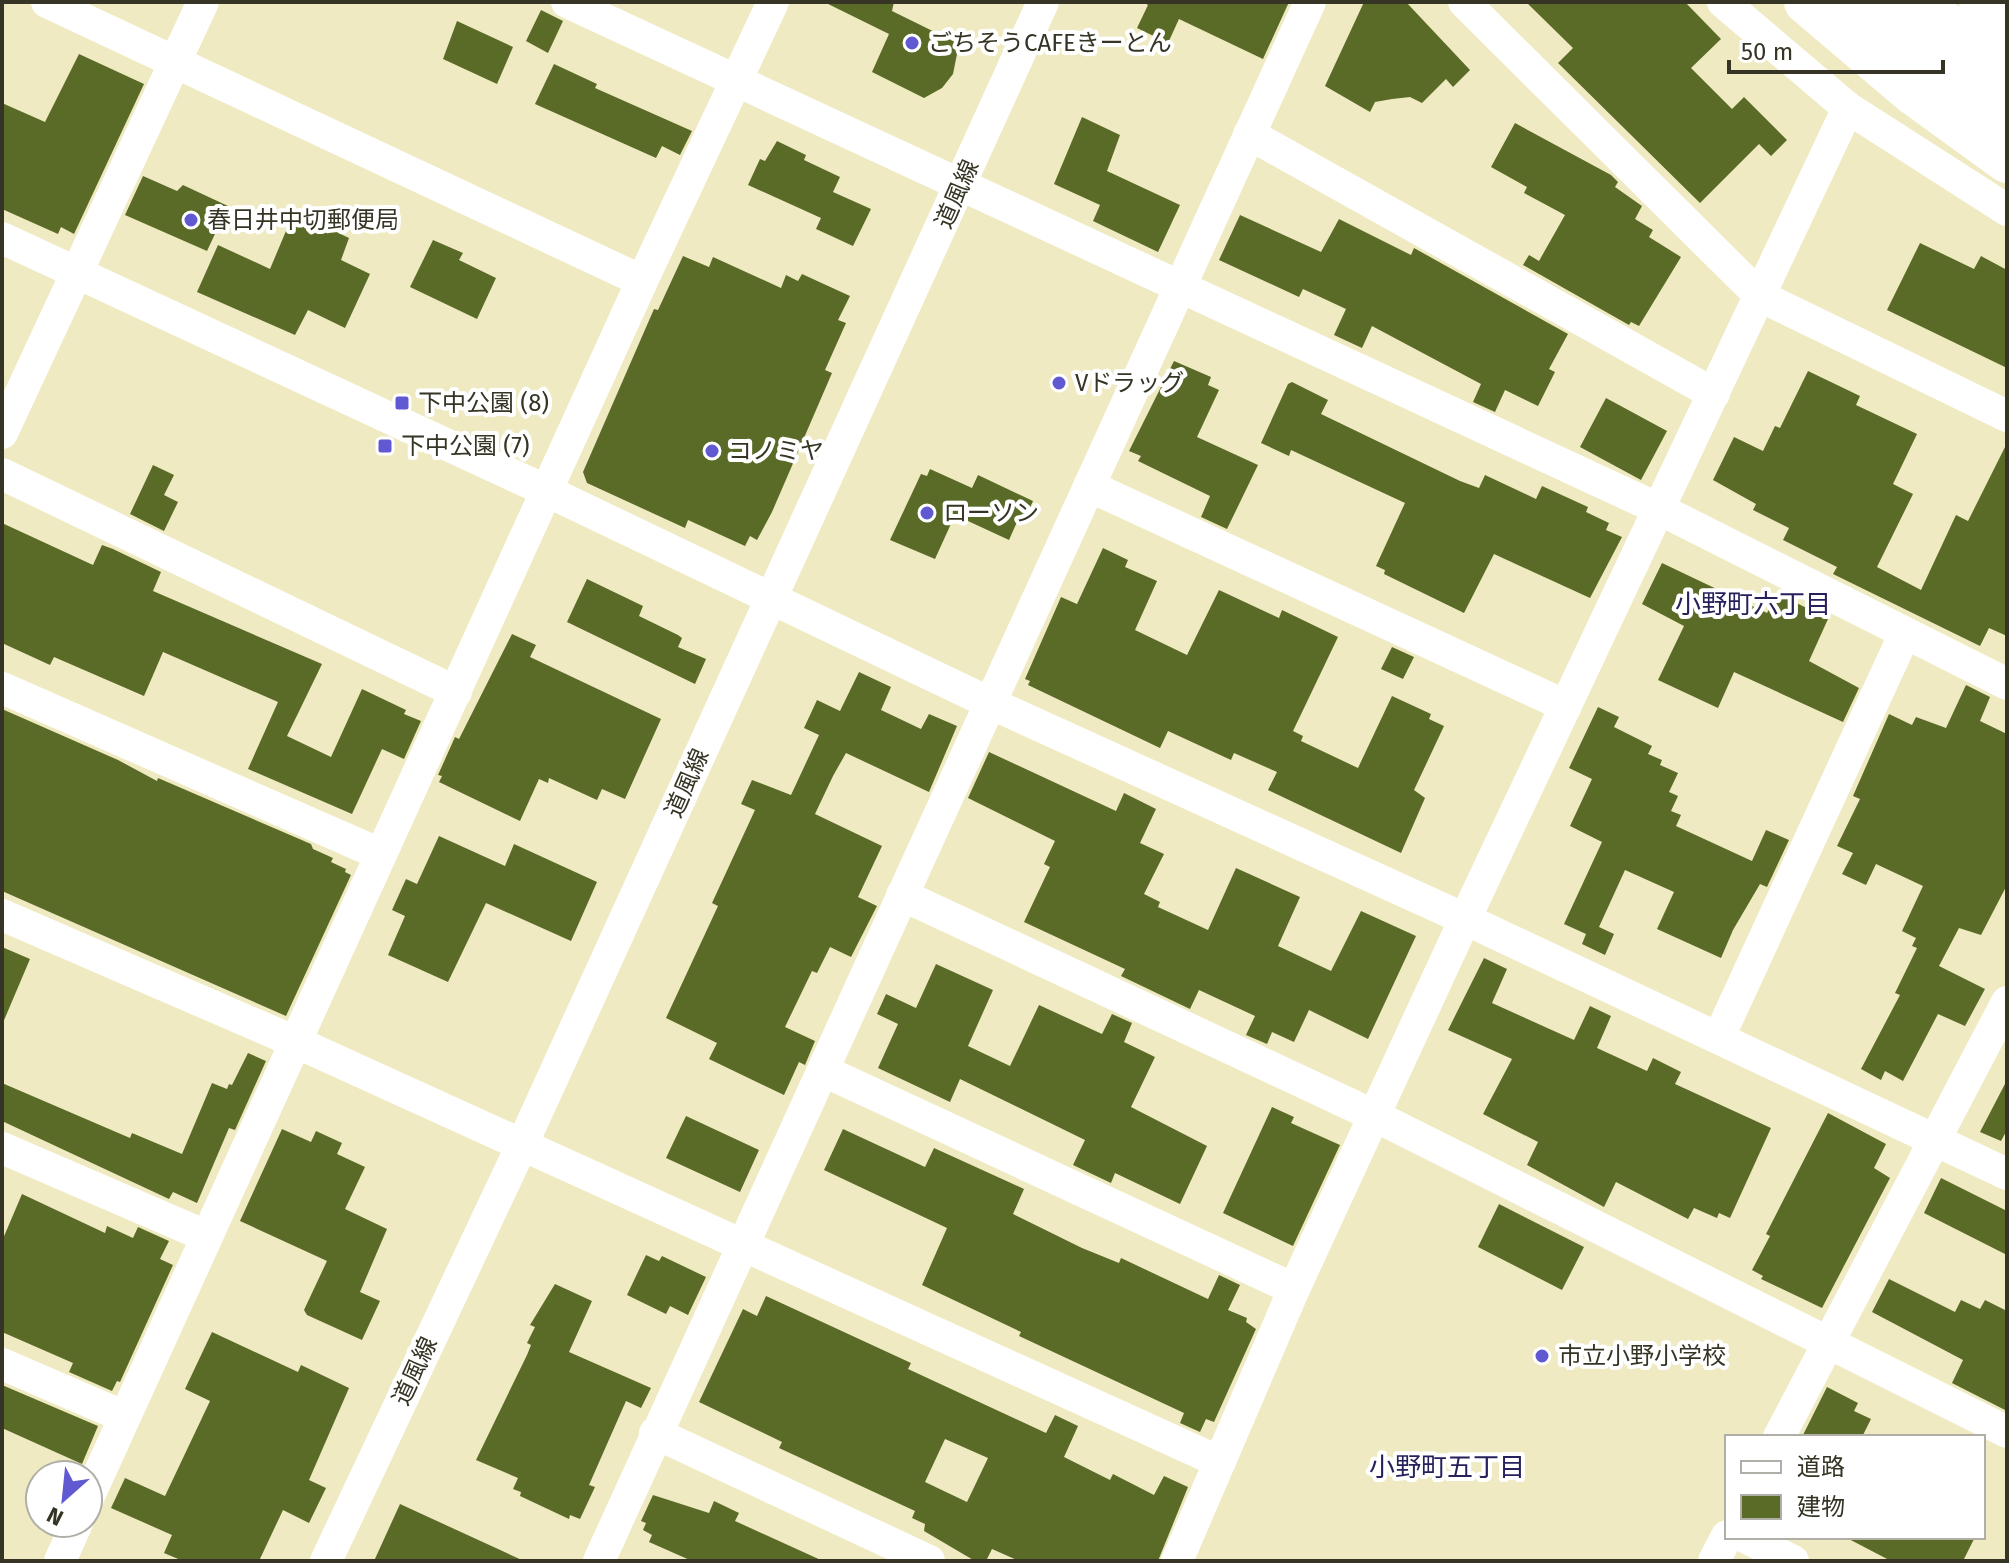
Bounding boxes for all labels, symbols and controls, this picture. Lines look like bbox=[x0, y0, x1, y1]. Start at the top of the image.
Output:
scale bar bbox=[1729, 24, 1943, 74]
place label: ごちそうCAFEきーとん bbox=[928, 29, 1172, 57]
marker: ごちそうCAFEきーとん bbox=[903, 34, 921, 52]
text: 50 m bbox=[1741, 38, 1793, 66]
street label: 道風線 bbox=[930, 155, 984, 233]
place label: 春日井中切郵便局 bbox=[207, 206, 399, 234]
marker: 春日井中切郵便局 bbox=[182, 211, 200, 229]
place label: Vドラッグ bbox=[1075, 369, 1184, 397]
marker: Vドラッグ bbox=[1050, 374, 1068, 392]
place label: 下中公園 (8) bbox=[418, 389, 549, 417]
marker: 下中公園 (8) bbox=[393, 394, 411, 412]
place label: 下中公園 (7) bbox=[401, 432, 530, 460]
marker: 下中公園 (7) bbox=[376, 437, 394, 455]
place label: コノミヤ bbox=[728, 437, 824, 465]
marker: コノミヤ bbox=[703, 442, 721, 460]
place label: ローソン bbox=[943, 499, 1039, 527]
marker: ローソン bbox=[918, 504, 936, 522]
district label: 小野町六丁目 bbox=[1675, 589, 1831, 620]
street label: 道風線 bbox=[660, 744, 714, 822]
street label: 道風線 bbox=[387, 1332, 443, 1410]
place label: 市立小野小学校 bbox=[1558, 1342, 1726, 1370]
marker: 市立小野小学校 bbox=[1533, 1347, 1551, 1365]
legend bbox=[1725, 1435, 1985, 1539]
district label: 小野町五丁目 bbox=[1369, 1452, 1525, 1483]
text: 道路 bbox=[1797, 1453, 1845, 1481]
north arrow bbox=[24, 1459, 104, 1539]
text: 建物 bbox=[1797, 1493, 1845, 1521]
text: N bbox=[43, 1501, 68, 1532]

